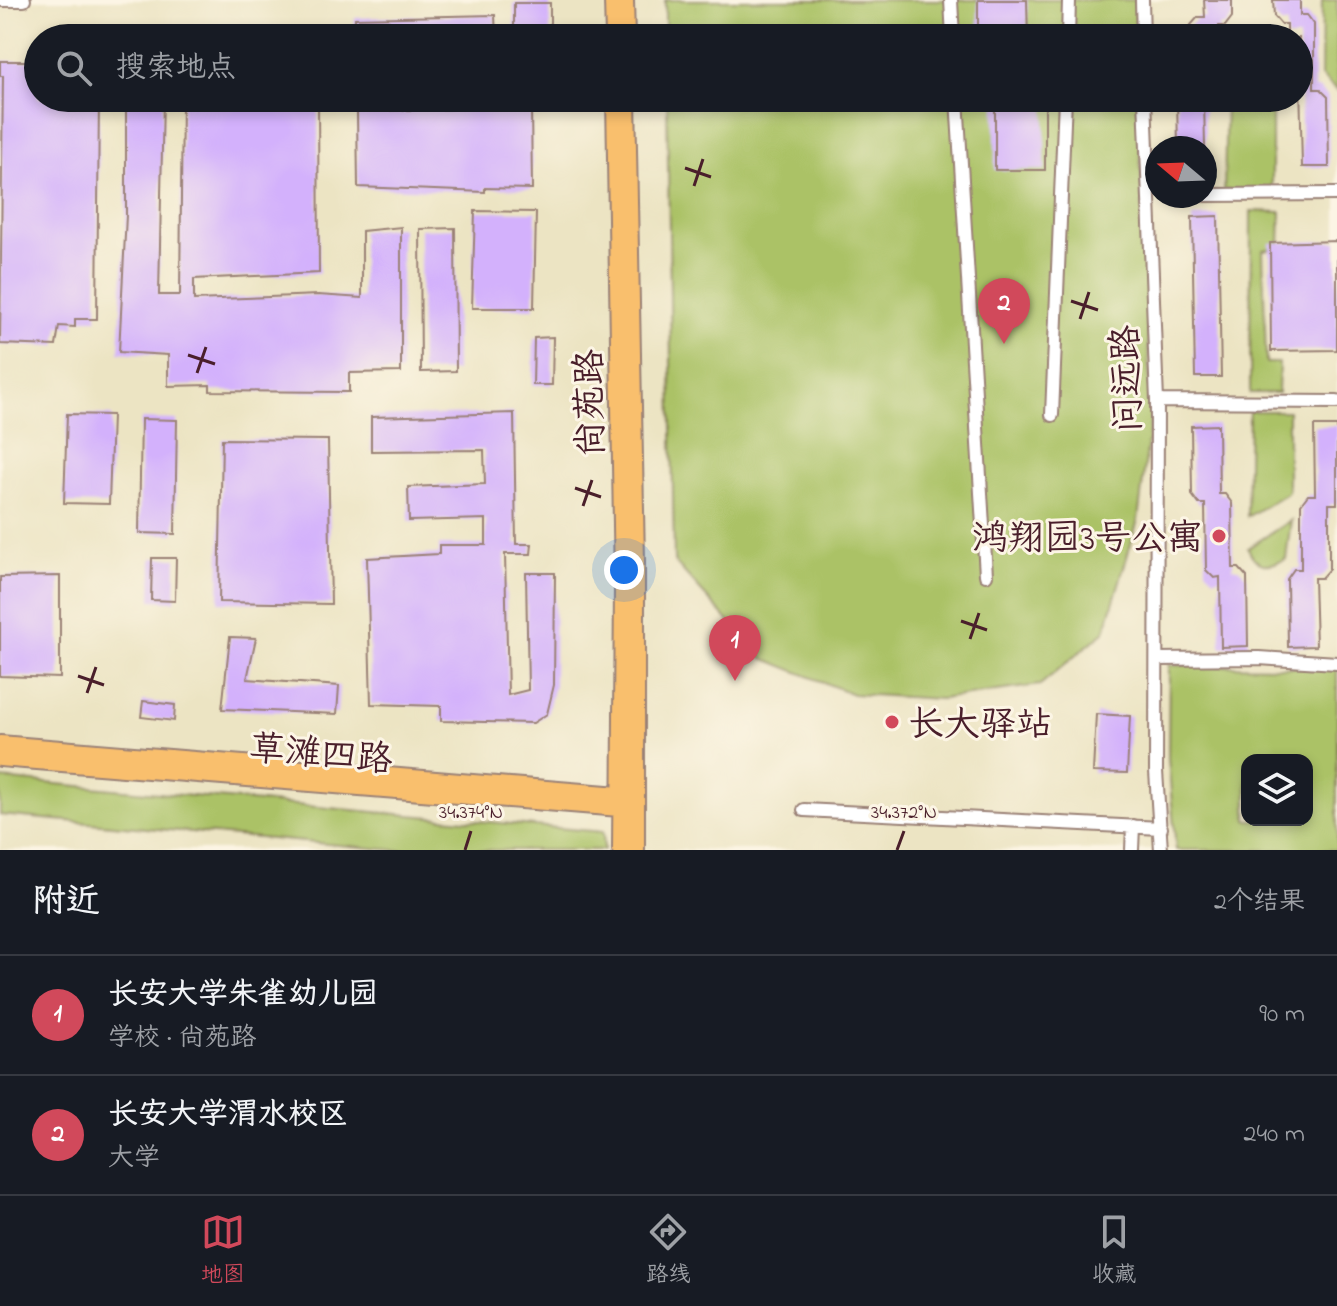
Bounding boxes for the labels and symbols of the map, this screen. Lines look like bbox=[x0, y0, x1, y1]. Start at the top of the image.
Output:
north arrow bbox=[1145, 136, 1217, 208]
pin: 2 bbox=[978, 278, 1030, 344]
street label: 问远路 bbox=[1101, 324, 1158, 434]
street label: 尚苑路 bbox=[565, 348, 620, 457]
place label: 鸿翔园3号公寓 bbox=[972, 514, 1203, 567]
marker: 鸿翔园3号公寓 bbox=[1210, 527, 1228, 545]
your location bbox=[604, 550, 644, 590]
pin: 1 bbox=[709, 615, 761, 681]
place label: 长大驿站 bbox=[908, 700, 1052, 753]
marker: 长大驿站 bbox=[883, 713, 901, 731]
street label: 草滩四路 bbox=[247, 724, 395, 789]
text: 34.374°N bbox=[439, 799, 503, 828]
text: 34.372°N bbox=[871, 799, 937, 828]

